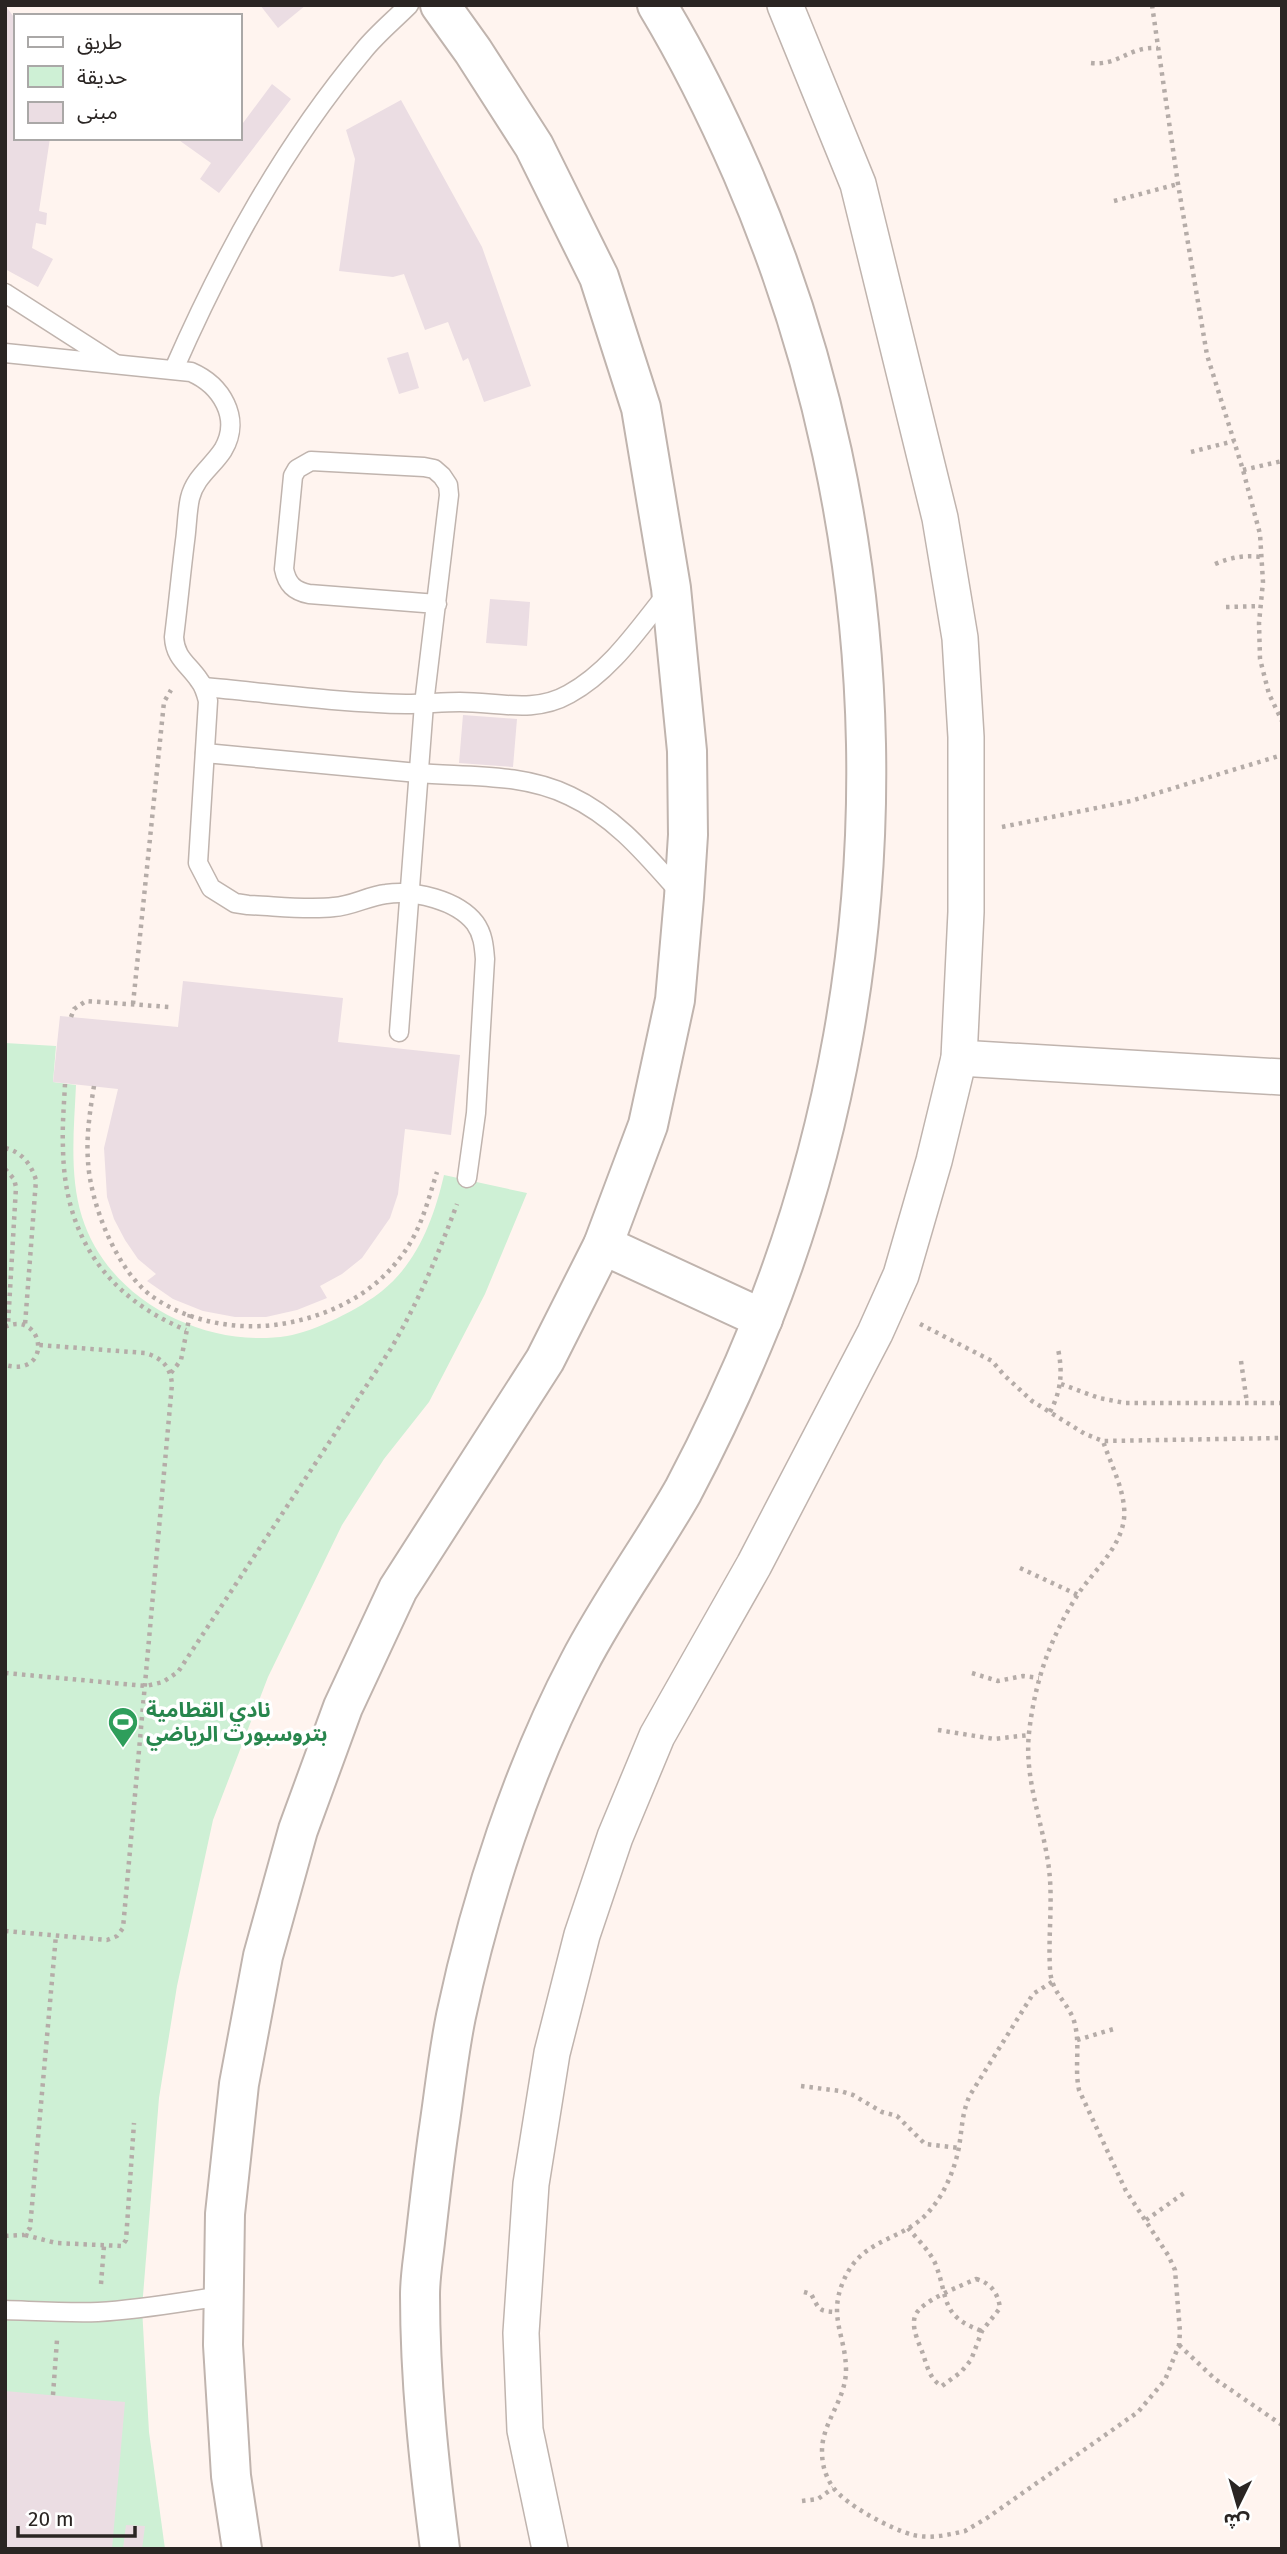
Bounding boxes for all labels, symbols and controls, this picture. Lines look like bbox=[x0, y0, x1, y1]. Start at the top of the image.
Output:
legend bbox=[14, 14, 242, 140]
text: طريق bbox=[77, 29, 122, 55]
text: حديقة bbox=[77, 64, 127, 90]
text: مبنى bbox=[77, 99, 118, 125]
place label: نادي القطامية بتروسبورت الرياضي bbox=[146, 1697, 328, 1751]
sports icon: نادي القطامية بتروسبورت الرياضي bbox=[106, 1705, 140, 1749]
north arrow bbox=[1203, 2470, 1273, 2540]
scale bar bbox=[18, 2494, 135, 2538]
text: 20 m bbox=[28, 2506, 74, 2532]
text: ش bbox=[1223, 2509, 1251, 2534]

